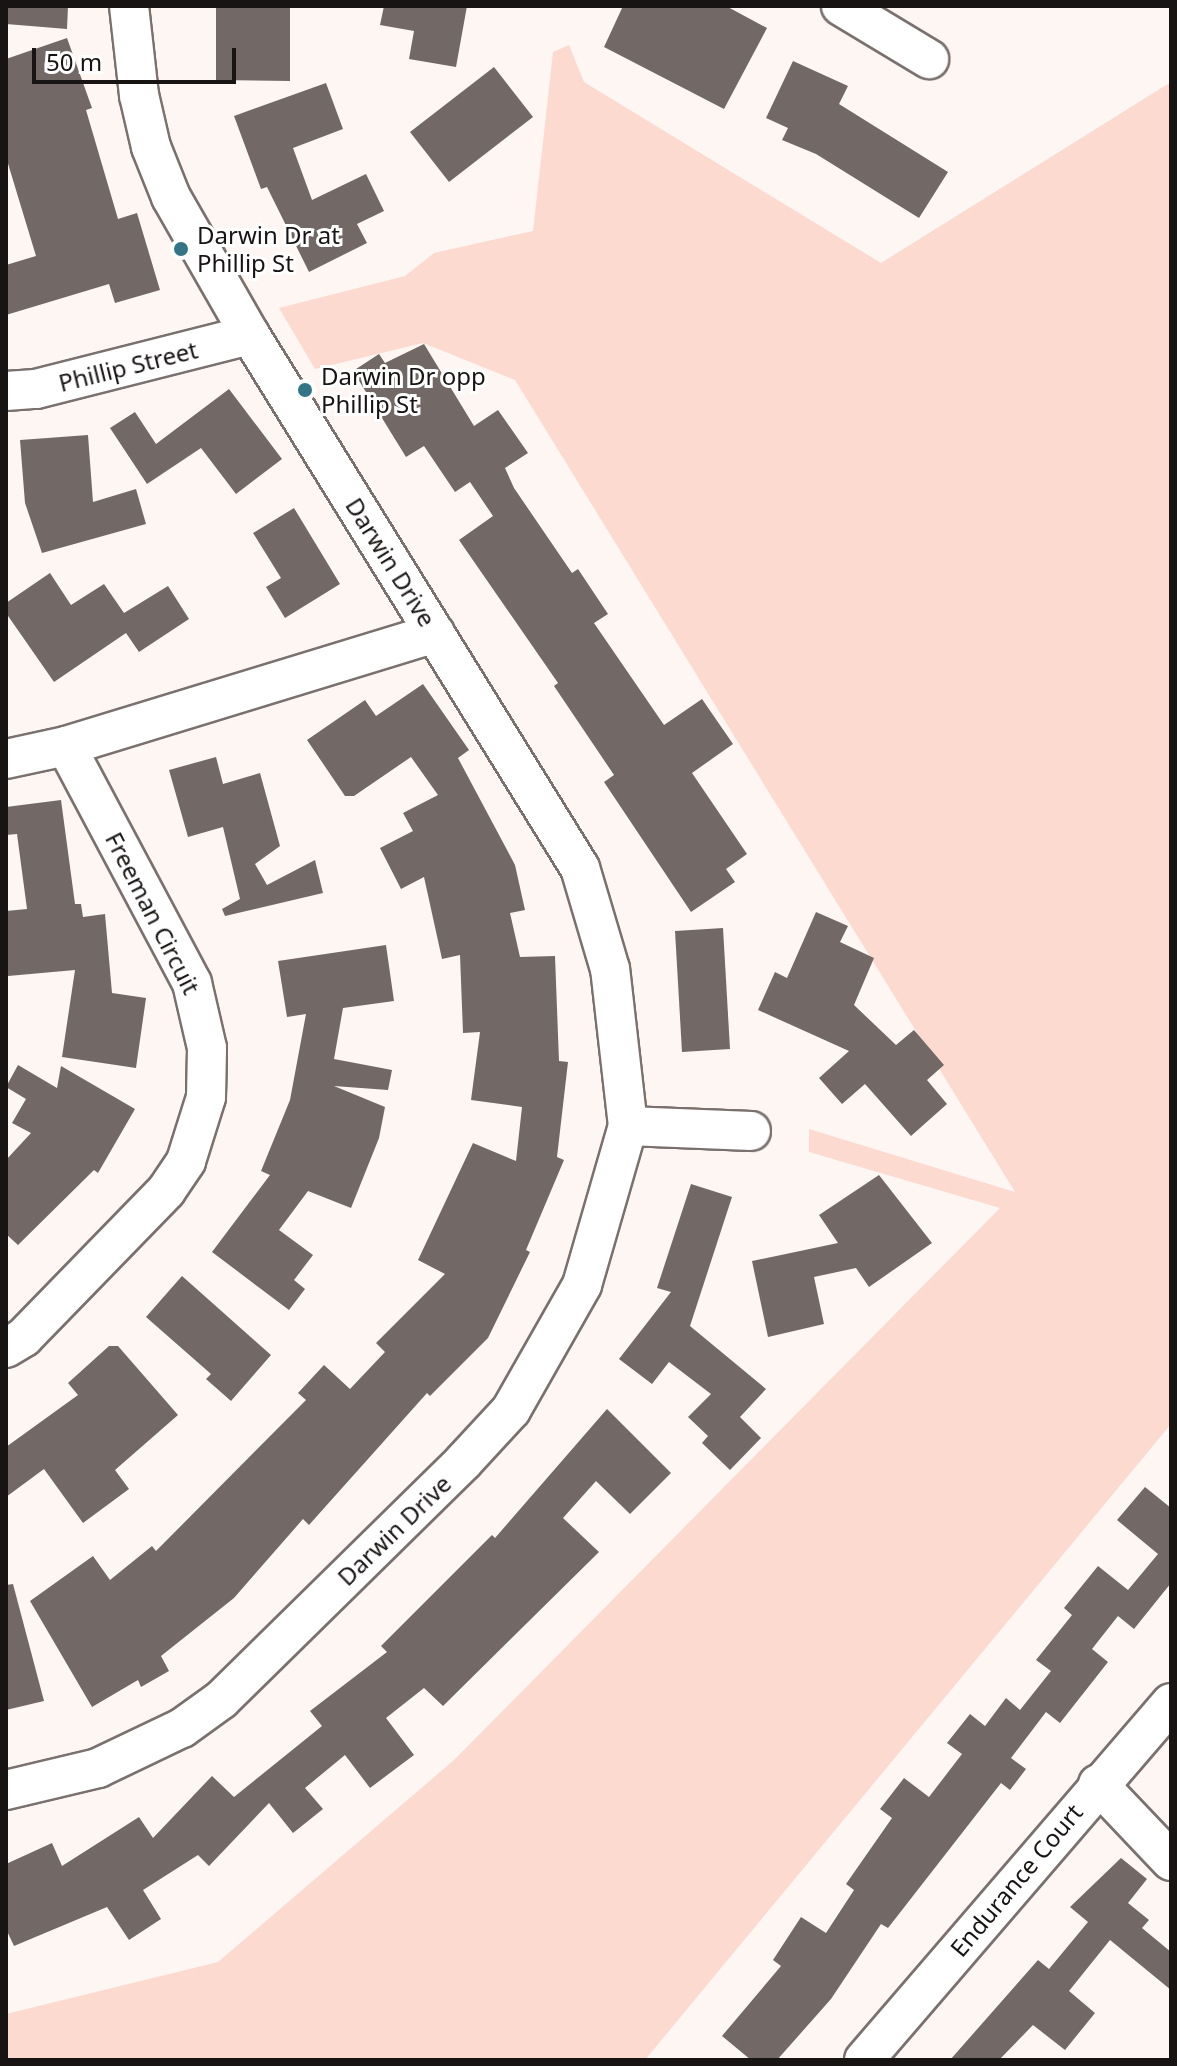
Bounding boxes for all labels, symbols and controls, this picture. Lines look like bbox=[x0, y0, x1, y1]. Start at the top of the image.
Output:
scale bar bbox=[36, 32, 240, 82]
text: 50 m bbox=[46, 45, 102, 78]
place label: Darwin Dr at Phillip St bbox=[197, 221, 340, 277]
marker: Darwin Dr at Phillip St bbox=[172, 240, 190, 258]
street label: Phillip Street bbox=[56, 335, 200, 397]
place label: Darwin Dr opp Phillip St bbox=[321, 362, 486, 418]
marker: Darwin Dr opp Phillip St bbox=[296, 381, 314, 399]
street label: Darwin Drive bbox=[340, 492, 442, 632]
street label: Freeman Circuit bbox=[100, 827, 206, 999]
street label: Darwin Drive bbox=[331, 1469, 457, 1591]
street label: Endurance Court bbox=[944, 1798, 1088, 1962]

